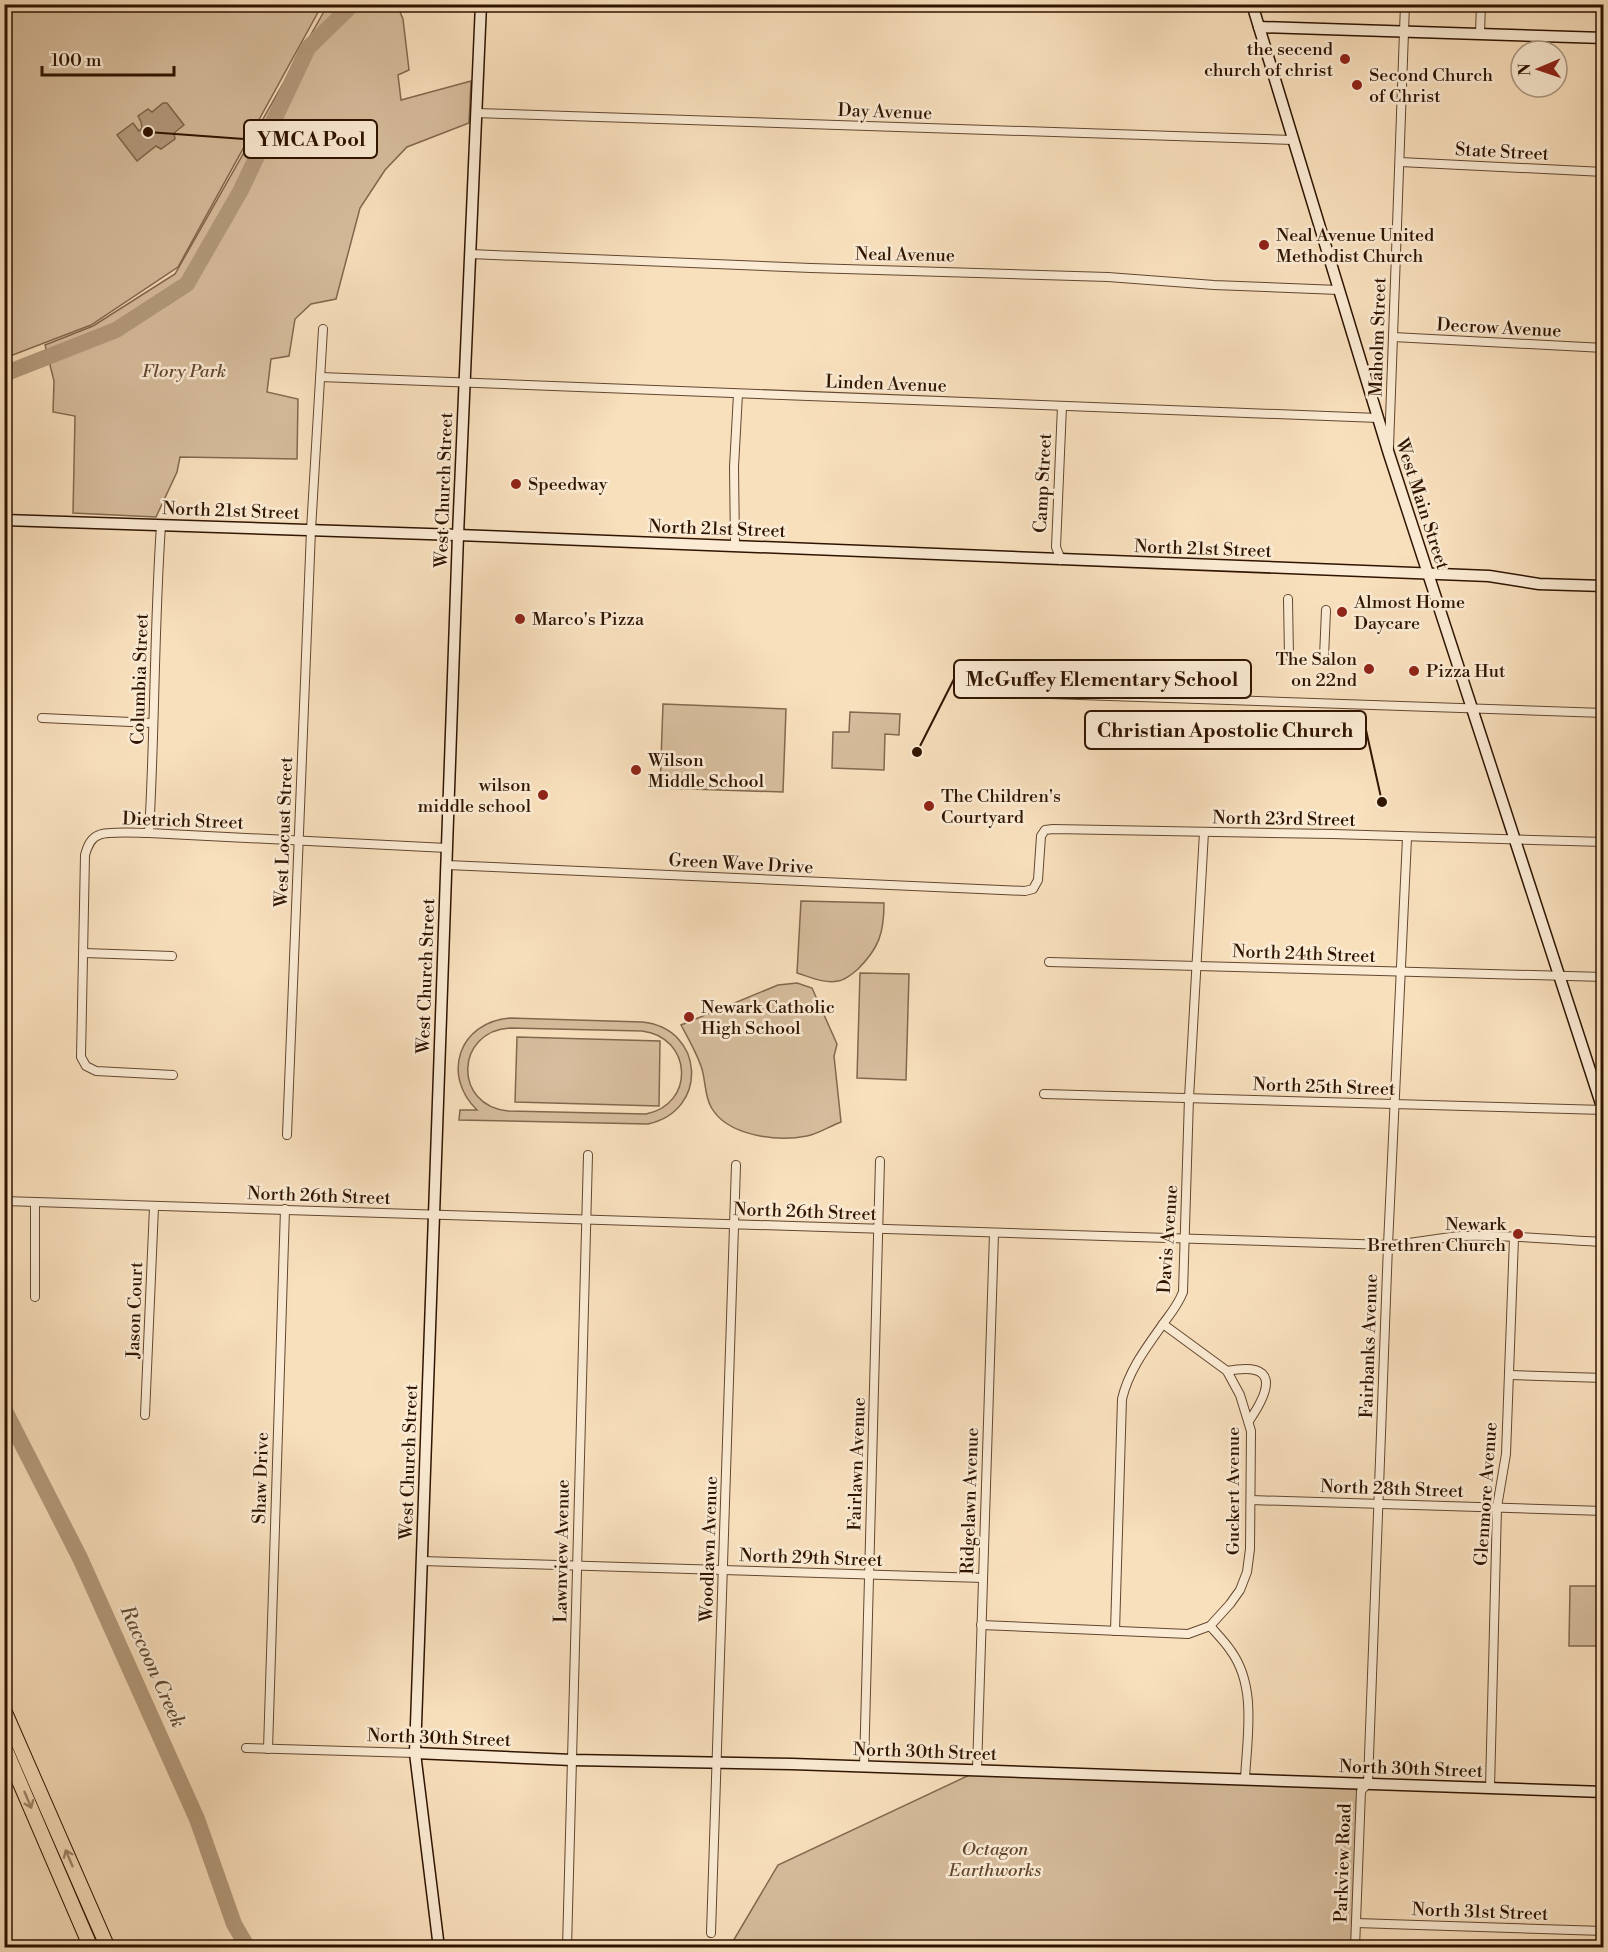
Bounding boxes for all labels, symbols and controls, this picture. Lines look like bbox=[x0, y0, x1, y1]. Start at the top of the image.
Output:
place label: the secend church of christ bbox=[1204, 38, 1334, 82]
scale bar bbox=[42, 39, 174, 77]
north arrow bbox=[1509, 39, 1569, 99]
text: 100 m bbox=[51, 49, 102, 72]
marker: the secend church of christ bbox=[1338, 52, 1352, 66]
text: N bbox=[1515, 62, 1535, 76]
place label: Second Church of Christ bbox=[1369, 64, 1493, 108]
marker: Second Church of Christ bbox=[1350, 78, 1364, 92]
street label: Day Avenue bbox=[837, 99, 933, 125]
callout: YMCA Pool bbox=[244, 120, 377, 158]
text: YMCA Pool bbox=[257, 128, 366, 153]
street label: State Street bbox=[1454, 138, 1550, 166]
place label: Neal Avenue United Methodist Church bbox=[1276, 224, 1435, 268]
marker: Neal Avenue United Methodist Church bbox=[1257, 238, 1271, 252]
street label: Neal Avenue bbox=[855, 243, 955, 267]
street label: Maholm Street bbox=[1364, 276, 1392, 397]
street label: Decrow Avenue bbox=[1436, 313, 1562, 343]
park label: Flory Park bbox=[142, 360, 226, 383]
street label: Linden Avenue bbox=[825, 370, 947, 398]
street label: West Church Street bbox=[430, 411, 458, 569]
street label: Camp Street bbox=[1029, 432, 1057, 534]
street label: West Main Street bbox=[1390, 435, 1454, 573]
place label: Speedway bbox=[528, 473, 608, 496]
marker: Speedway bbox=[509, 477, 523, 491]
street label: North 21st Street bbox=[162, 497, 301, 525]
street label: North 21st Street bbox=[648, 515, 787, 543]
street label: North 21st Street bbox=[1134, 535, 1273, 563]
place label: Almost Home Daycare bbox=[1353, 591, 1465, 635]
marker: Almost Home Daycare bbox=[1335, 605, 1349, 619]
place label: Marco's Pizza bbox=[532, 608, 645, 631]
street label: Columbia Street bbox=[126, 612, 154, 745]
marker: Marco's Pizza bbox=[513, 612, 527, 626]
place label: The Salon on 22nd bbox=[1276, 648, 1358, 692]
callout: McGuffey Elementary School bbox=[954, 660, 1251, 698]
place label: Pizza Hut bbox=[1426, 660, 1506, 683]
marker: The Salon on 22nd bbox=[1362, 662, 1376, 676]
marker: Pizza Hut bbox=[1407, 664, 1421, 678]
text: McGuffey Elementary School bbox=[966, 668, 1239, 693]
callout: Christian Apostolic Church bbox=[1085, 711, 1366, 749]
text: Christian Apostolic Church bbox=[1097, 719, 1354, 744]
place label: Wilson Middle School bbox=[647, 749, 765, 793]
street label: West Locust Street bbox=[270, 756, 298, 909]
marker: Wilson Middle School bbox=[629, 763, 643, 777]
place label: wilson middle school bbox=[418, 774, 532, 818]
place label: The Children's Courtyard bbox=[941, 785, 1061, 829]
marker: wilson middle school bbox=[536, 788, 550, 802]
marker: The Children's Courtyard bbox=[922, 799, 936, 813]
street label: North 23rd Street bbox=[1212, 806, 1356, 832]
street label: Dietrich Street bbox=[122, 807, 245, 835]
street label: Green Wave Drive bbox=[668, 849, 814, 879]
street label: West Church Street bbox=[412, 897, 440, 1055]
street label: North 24th Street bbox=[1232, 940, 1377, 968]
place label: Newark Catholic High School bbox=[701, 996, 835, 1040]
marker: Newark Catholic High School bbox=[682, 1010, 696, 1024]
street label: North 25th Street bbox=[1252, 1073, 1396, 1101]
street label: North 26th Street bbox=[247, 1182, 392, 1210]
street label: Davis Avenue bbox=[1153, 1184, 1183, 1294]
street label: North 26th Street bbox=[733, 1198, 878, 1226]
place label: Newark Brethren Church bbox=[1367, 1213, 1508, 1257]
marker: Newark Brethren Church bbox=[1511, 1227, 1525, 1241]
street label: Jason Court bbox=[122, 1261, 148, 1360]
street label: Fairbanks Avenue bbox=[1355, 1273, 1383, 1419]
street label: West Church Street bbox=[395, 1383, 423, 1541]
street label: Fairlawn Avenue bbox=[843, 1397, 871, 1531]
street label: Glenmore Avenue bbox=[1470, 1421, 1502, 1567]
street label: Ridgelawn Avenue bbox=[956, 1427, 984, 1575]
street label: Guckert Avenue bbox=[1222, 1427, 1245, 1555]
street label: Shaw Drive bbox=[248, 1432, 274, 1524]
street label: North 28th Street bbox=[1320, 1475, 1465, 1503]
street label: Woodlawn Avenue bbox=[695, 1476, 723, 1623]
street label: Lawnview Avenue bbox=[549, 1479, 575, 1623]
street label: North 29th Street bbox=[739, 1544, 884, 1572]
water label: Raccoon Creek bbox=[113, 1601, 190, 1732]
street label: North 30th Street bbox=[366, 1724, 512, 1752]
street label: North 30th Street bbox=[852, 1738, 998, 1766]
street label: North 30th Street bbox=[1338, 1755, 1484, 1783]
one-way arrow bbox=[23, 1790, 34, 1809]
street label: Parkview Road bbox=[1329, 1802, 1357, 1923]
park label: Octagon Earthworks bbox=[948, 1838, 1041, 1882]
one-way arrow bbox=[63, 1849, 74, 1867]
street label: North 31st Street bbox=[1411, 1898, 1549, 1926]

